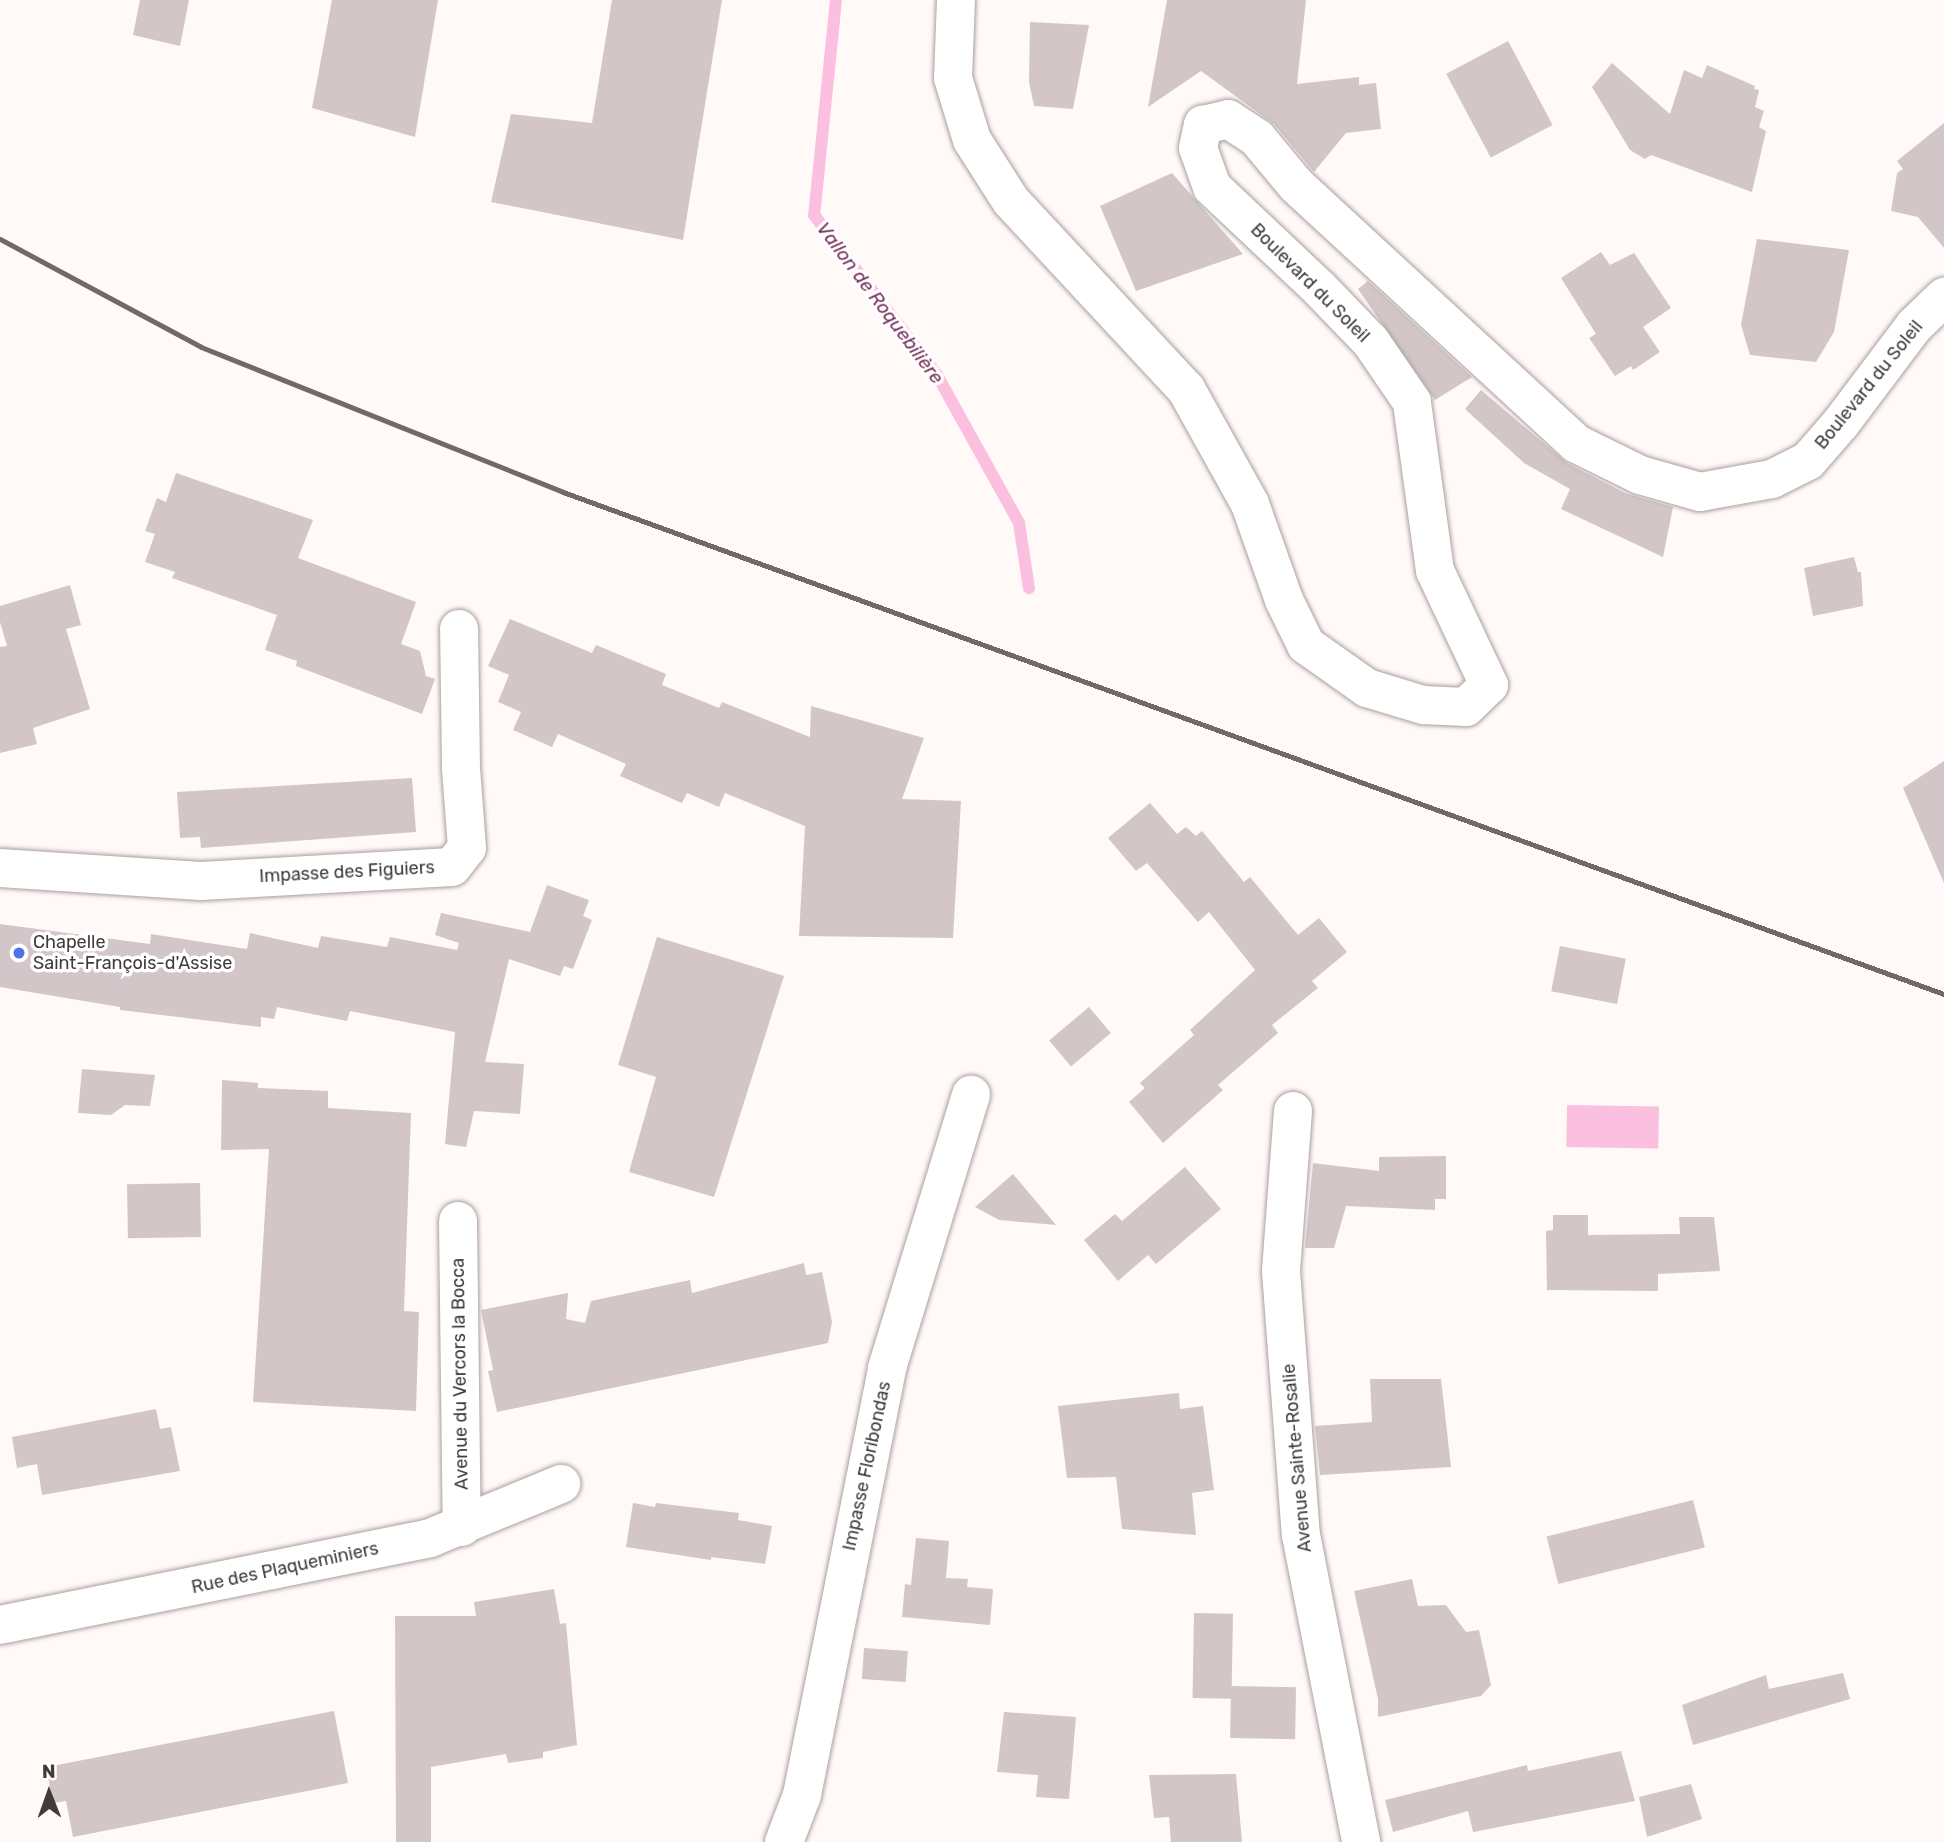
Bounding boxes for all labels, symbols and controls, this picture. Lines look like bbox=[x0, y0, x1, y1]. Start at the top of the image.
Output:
water label: Vallon de Roquebilière bbox=[812, 218, 948, 388]
street label: Boulevard du Soleil bbox=[1246, 219, 1374, 347]
street label: Boulevard du Soleil bbox=[1810, 316, 1928, 454]
street label: Impasse des Figuiers bbox=[259, 857, 435, 887]
place label: Chapelle Saint-François-d'Assise bbox=[33, 932, 232, 974]
marker: Chapelle Saint-François-d'Assise bbox=[11, 945, 27, 961]
street label: Avenue du Vercors la Bocca bbox=[447, 1258, 473, 1490]
street label: Avenue Sainte-Rosalie bbox=[1278, 1363, 1316, 1553]
street label: Impasse Floribondas bbox=[838, 1379, 896, 1553]
street label: Rue des Plaqueminiers bbox=[189, 1538, 381, 1598]
north arrow bbox=[14, 1758, 84, 1828]
text: N bbox=[42, 1760, 56, 1783]

